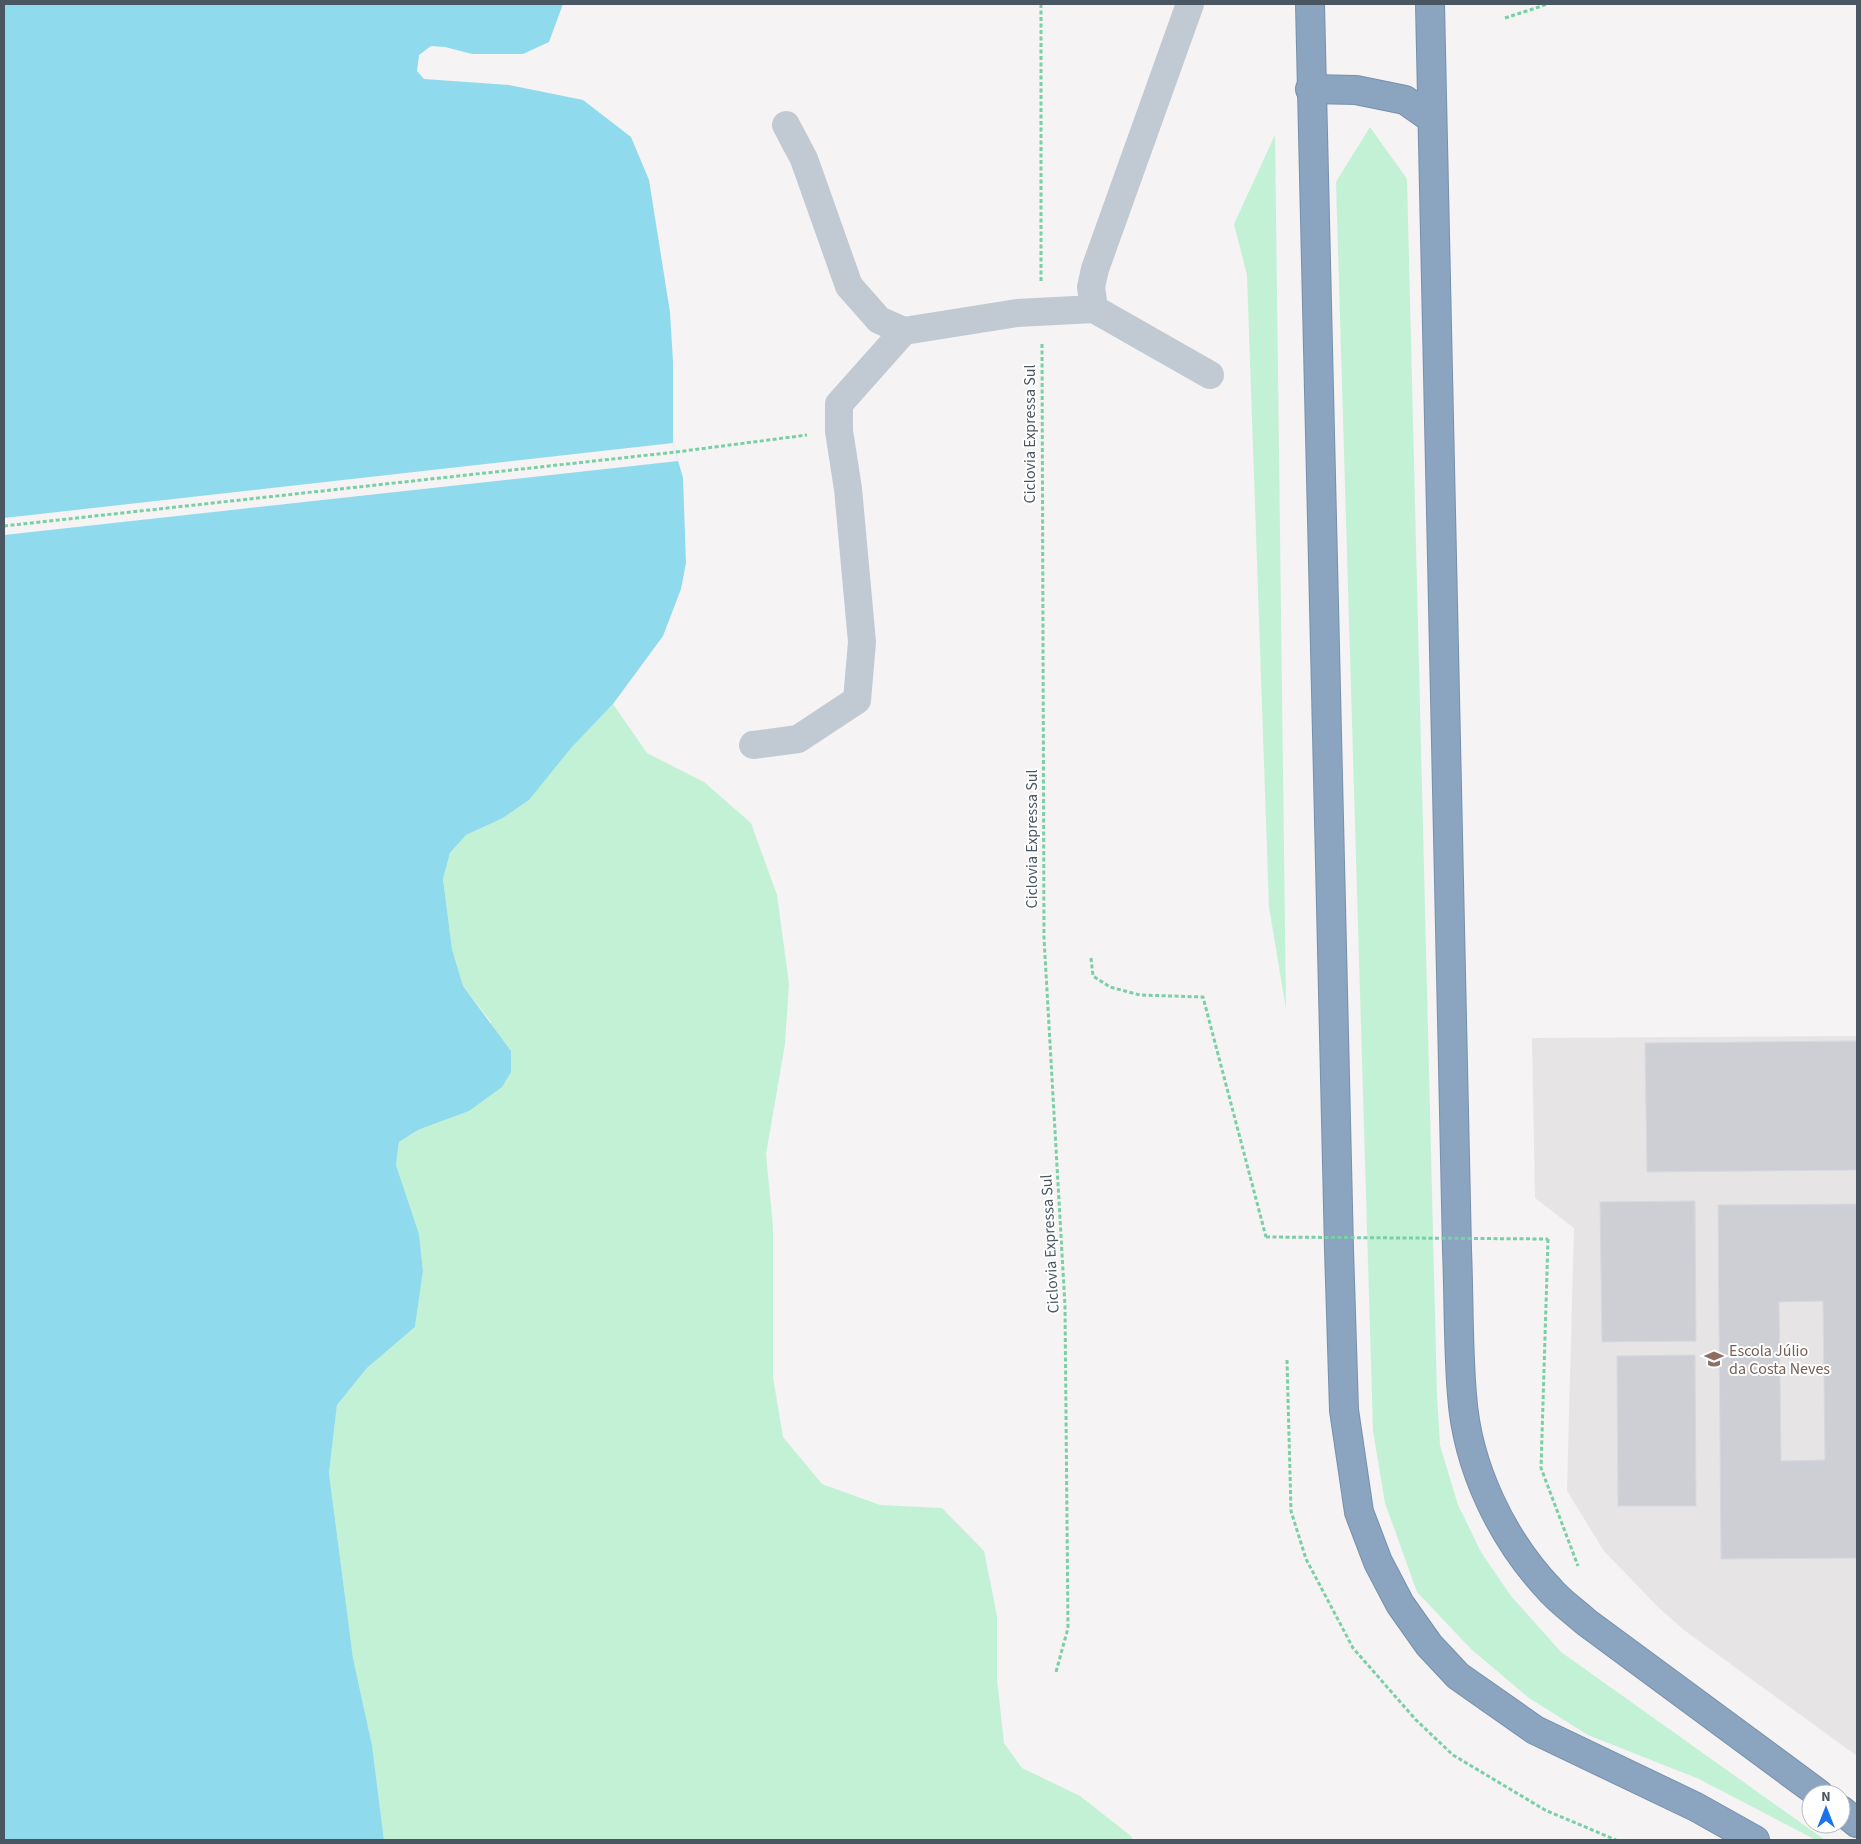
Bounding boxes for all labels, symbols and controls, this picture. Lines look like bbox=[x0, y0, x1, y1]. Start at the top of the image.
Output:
street label: Ciclovia Expressa Sul bbox=[1019, 364, 1041, 504]
street label: Ciclovia Expressa Sul bbox=[1021, 769, 1043, 909]
street label: Ciclovia Expressa Sul bbox=[1035, 1174, 1065, 1314]
place label: Escola Júlio da Costa Neves bbox=[1729, 1340, 1830, 1380]
school or university icon: Escola Júlio da Costa Neves bbox=[1703, 1348, 1725, 1370]
north arrow bbox=[1801, 1784, 1851, 1834]
text: N bbox=[1821, 1787, 1831, 1807]

